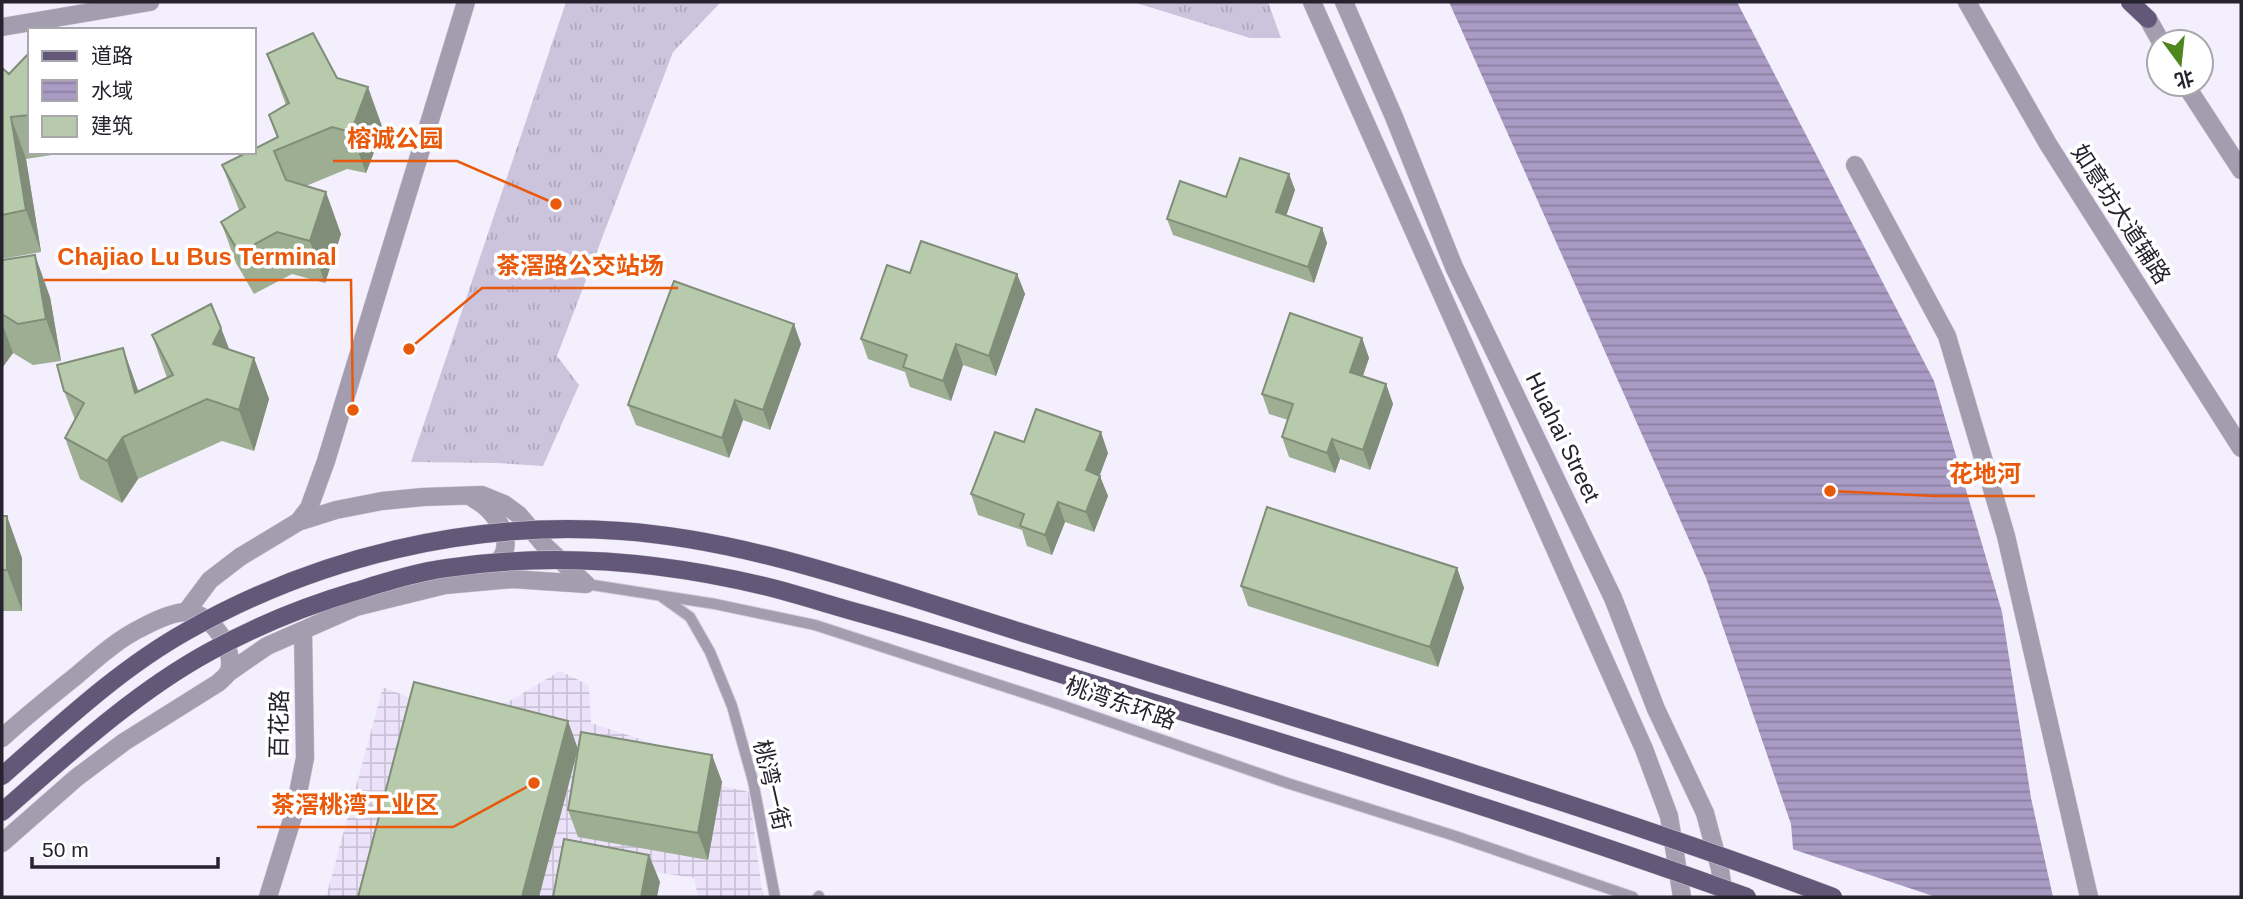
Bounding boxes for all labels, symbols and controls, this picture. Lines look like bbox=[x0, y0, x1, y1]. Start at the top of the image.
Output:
legend bbox=[28, 28, 256, 154]
north arrow bbox=[2145, 28, 2215, 98]
text: 道路 bbox=[91, 44, 133, 67]
text: 北 bbox=[2172, 66, 2196, 92]
text: 水域 bbox=[91, 79, 133, 102]
text: 建筑 bbox=[91, 114, 133, 137]
callout: 榕诚公园 bbox=[333, 116, 457, 161]
text: 榕诚公园 bbox=[347, 125, 443, 152]
street label: 如意坊大道辅路 bbox=[2066, 139, 2176, 289]
callout: Chajiao Lu Bus Terminal bbox=[44, 235, 351, 280]
text: Chajiao Lu Bus Terminal bbox=[57, 243, 337, 270]
callout: 茶滘路公交站场 bbox=[482, 243, 678, 288]
text: 茶滘路公交站场 bbox=[496, 252, 664, 279]
street label: Huahai Street bbox=[1520, 368, 1606, 506]
callout: 花地河 bbox=[1935, 451, 2035, 496]
text: 花地河 bbox=[1949, 460, 2021, 487]
street label: 桃湾东环路 bbox=[1062, 672, 1180, 734]
street label: 百花路 bbox=[265, 689, 293, 759]
street label: 桃湾一街 bbox=[749, 737, 795, 833]
callout: 茶滘桃湾工业区 bbox=[257, 782, 453, 827]
text: 茶滘桃湾工业区 bbox=[271, 791, 439, 818]
scale bar bbox=[32, 825, 217, 869]
text: 50 m bbox=[42, 838, 89, 861]

